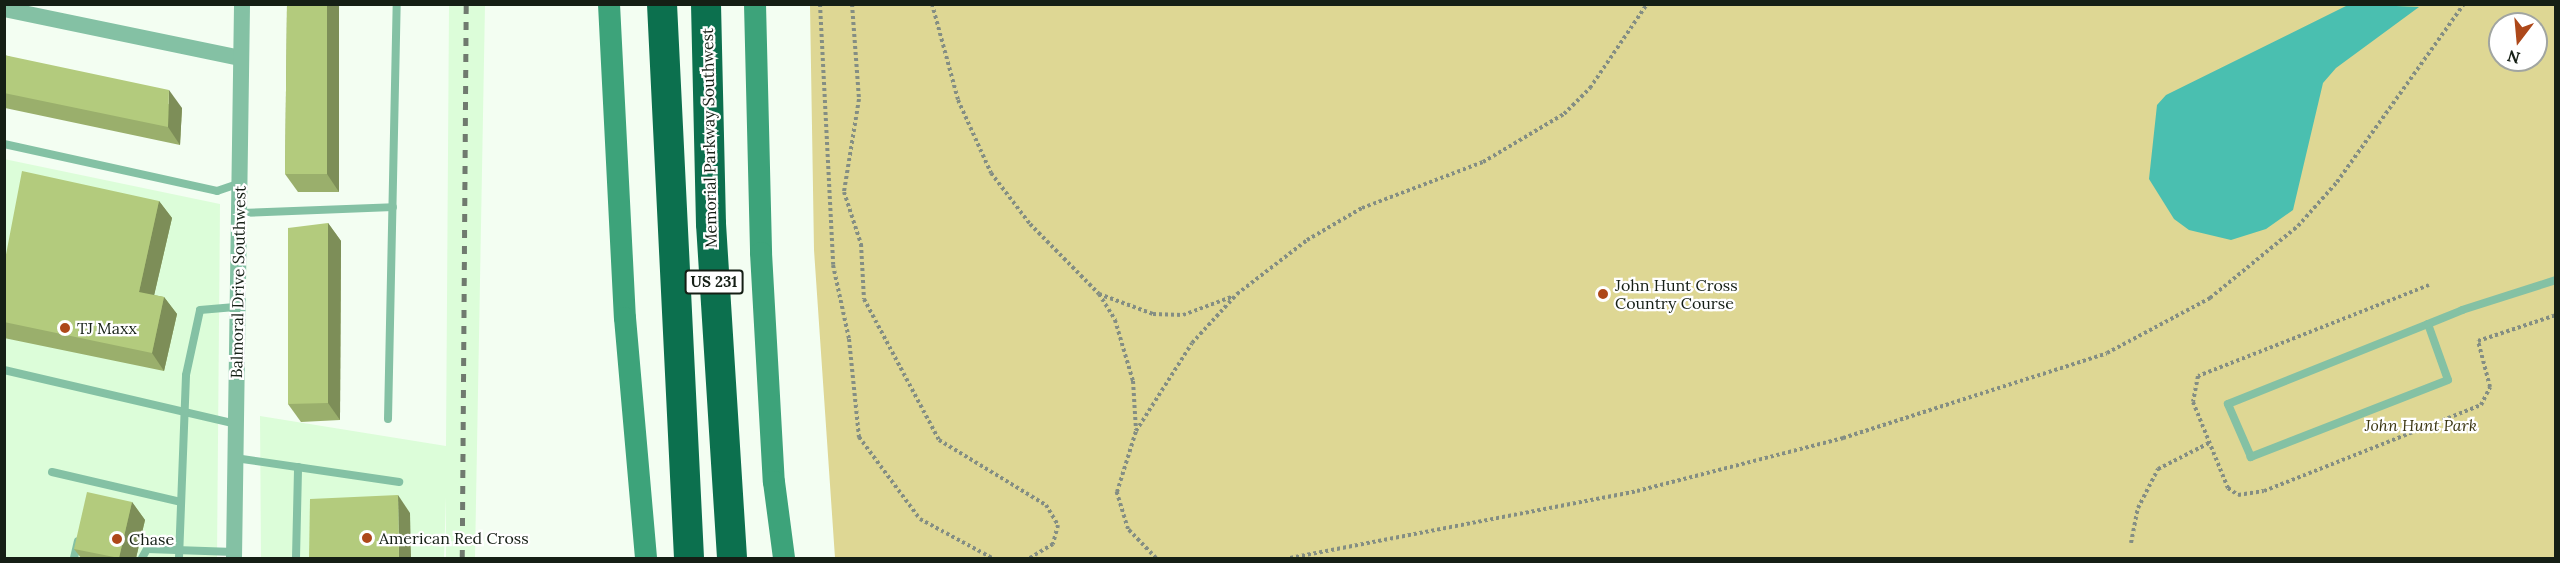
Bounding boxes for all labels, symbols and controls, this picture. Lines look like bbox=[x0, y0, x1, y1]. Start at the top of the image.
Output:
north arrow bbox=[2488, 12, 2548, 72]
street label: Memorial Parkway Southwest bbox=[697, 28, 721, 248]
text: N bbox=[2505, 46, 2522, 69]
street label: Balmoral Drive Southwest bbox=[227, 186, 249, 378]
road number: US 231 bbox=[684, 270, 744, 294]
place label: John Hunt Cross Country Course bbox=[1615, 275, 1738, 313]
marker: John Hunt Cross Country Course bbox=[1596, 287, 1610, 301]
place label: TJ Maxx bbox=[77, 318, 137, 338]
marker: TJ Maxx bbox=[58, 321, 72, 335]
park label: John Hunt Park bbox=[2365, 415, 2477, 435]
place label: American Red Cross bbox=[379, 528, 529, 548]
place label: Chase bbox=[129, 529, 174, 549]
marker: American Red Cross bbox=[360, 531, 374, 545]
marker: Chase bbox=[110, 532, 124, 546]

